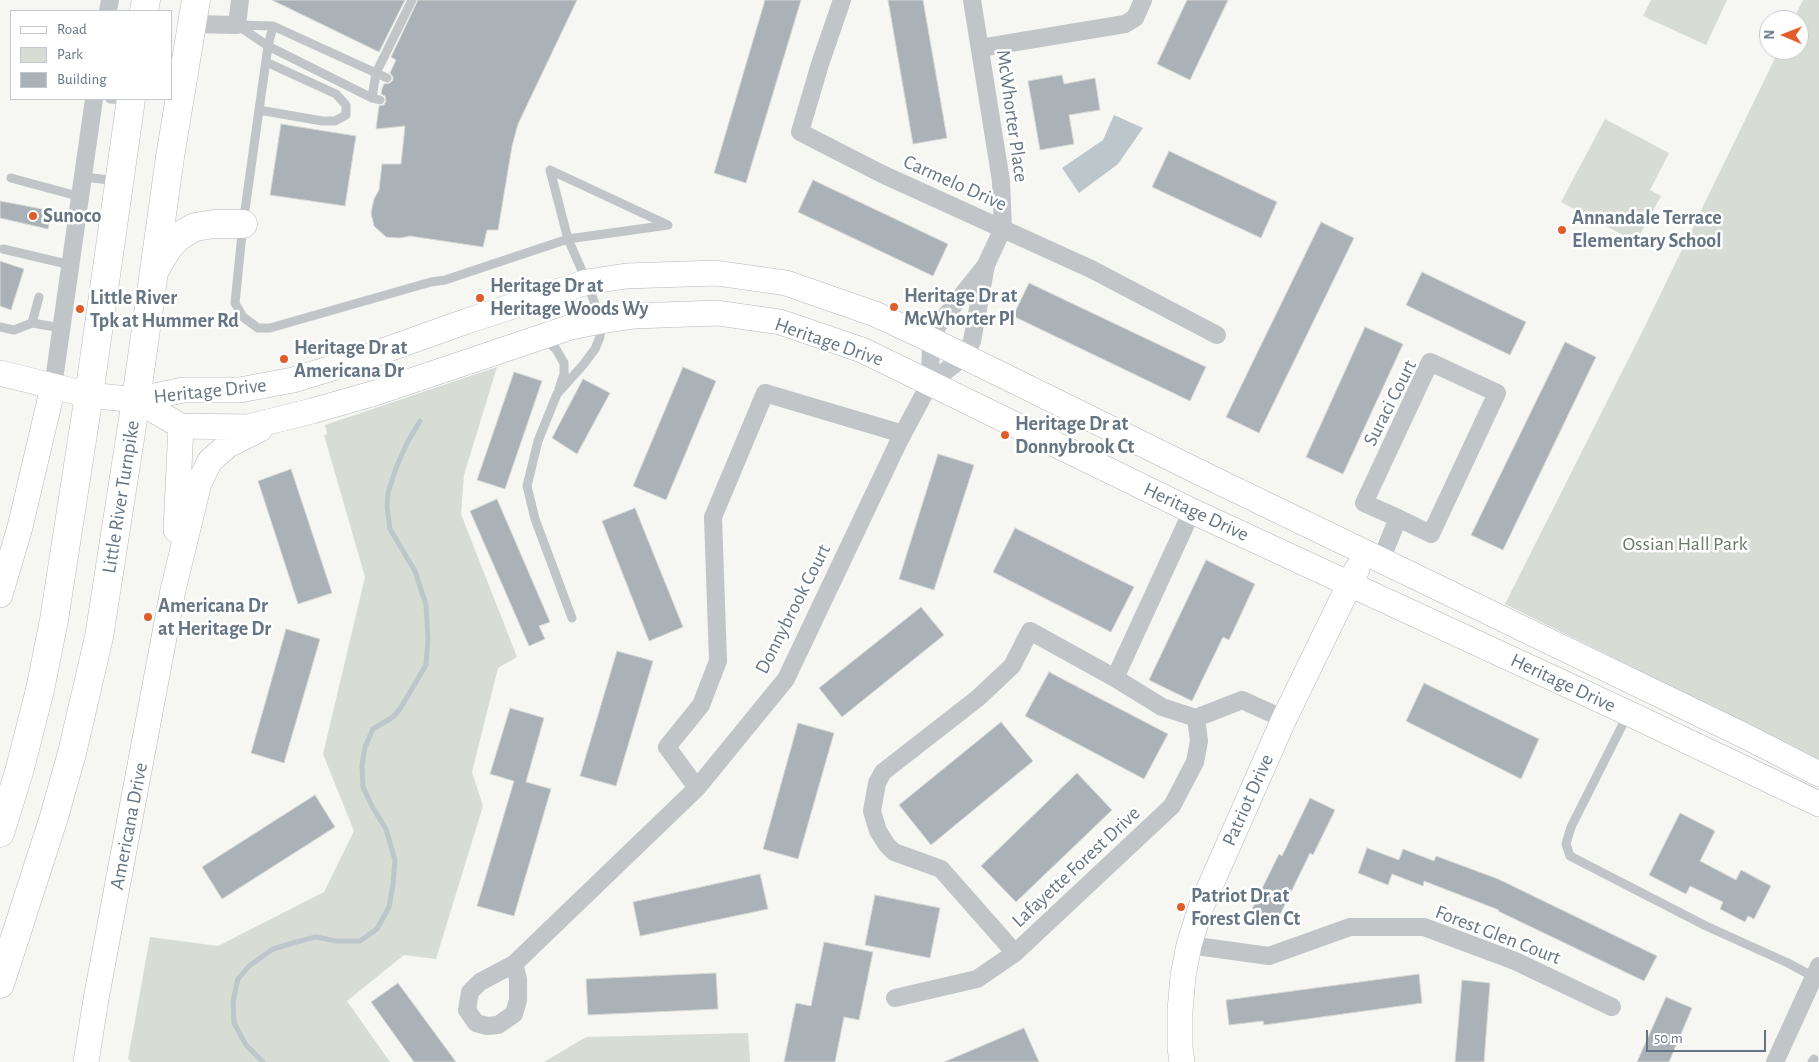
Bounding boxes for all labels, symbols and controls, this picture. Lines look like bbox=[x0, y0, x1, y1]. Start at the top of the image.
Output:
legend bbox=[10, 10, 172, 100]
north arrow bbox=[1759, 10, 1809, 60]
text: Road bbox=[57, 22, 87, 37]
text: N bbox=[1763, 30, 1777, 40]
text: Park bbox=[57, 47, 83, 62]
street label: McWhorter Place bbox=[991, 48, 1033, 184]
text: Building bbox=[57, 72, 107, 87]
street label: Carmelo Drive bbox=[900, 150, 1010, 216]
place label: Sunoco bbox=[43, 204, 101, 228]
place label: Annandale Terrace Elementary School bbox=[1572, 206, 1722, 253]
marker: Sunoco bbox=[27, 210, 39, 222]
marker: Annandale Terrace Elementary School bbox=[1556, 224, 1568, 236]
place label: Heritage Dr at Heritage Woods Wy bbox=[490, 274, 648, 321]
place label: Heritage Dr at McWhorter Pl bbox=[904, 284, 1017, 331]
place label: Little River Tpk at Hummer Rd bbox=[90, 286, 239, 333]
marker: Heritage Dr at Heritage Woods Wy bbox=[474, 292, 486, 304]
marker: Heritage Dr at McWhorter Pl bbox=[888, 301, 900, 313]
marker: Little River Tpk at Hummer Rd bbox=[74, 303, 86, 315]
street label: Heritage Drive bbox=[772, 312, 886, 372]
place label: Heritage Dr at Americana Dr bbox=[294, 336, 407, 383]
marker: Heritage Dr at Americana Dr bbox=[278, 353, 290, 365]
street label: Suraci Court bbox=[1358, 356, 1422, 450]
street label: Heritage Drive bbox=[152, 373, 268, 409]
place label: Heritage Dr at Donnybrook Ct bbox=[1015, 412, 1134, 459]
street label: Little River Turnpike bbox=[97, 419, 145, 575]
marker: Heritage Dr at Donnybrook Ct bbox=[999, 429, 1011, 441]
street label: Heritage Drive bbox=[1140, 477, 1252, 547]
park label: Ossian Hall Park bbox=[1622, 532, 1748, 556]
street label: Donnybrook Court bbox=[750, 540, 836, 678]
place label: Americana Dr at Heritage Dr bbox=[158, 594, 271, 641]
marker: Americana Dr at Heritage Dr bbox=[142, 611, 154, 623]
street label: Heritage Drive bbox=[1507, 648, 1619, 718]
street label: Patriot Drive bbox=[1217, 750, 1279, 850]
street label: Americana Drive bbox=[105, 760, 153, 892]
street label: Lafayette Forest Drive bbox=[1007, 801, 1145, 933]
place label: Patriot Dr at Forest Glen Ct bbox=[1191, 884, 1300, 931]
street label: Forest Glen Court bbox=[1432, 900, 1564, 970]
marker: Patriot Dr at Forest Glen Ct bbox=[1175, 901, 1187, 913]
scale bar bbox=[1649, 1020, 1769, 1052]
text: 50 m bbox=[1654, 1031, 1683, 1046]

